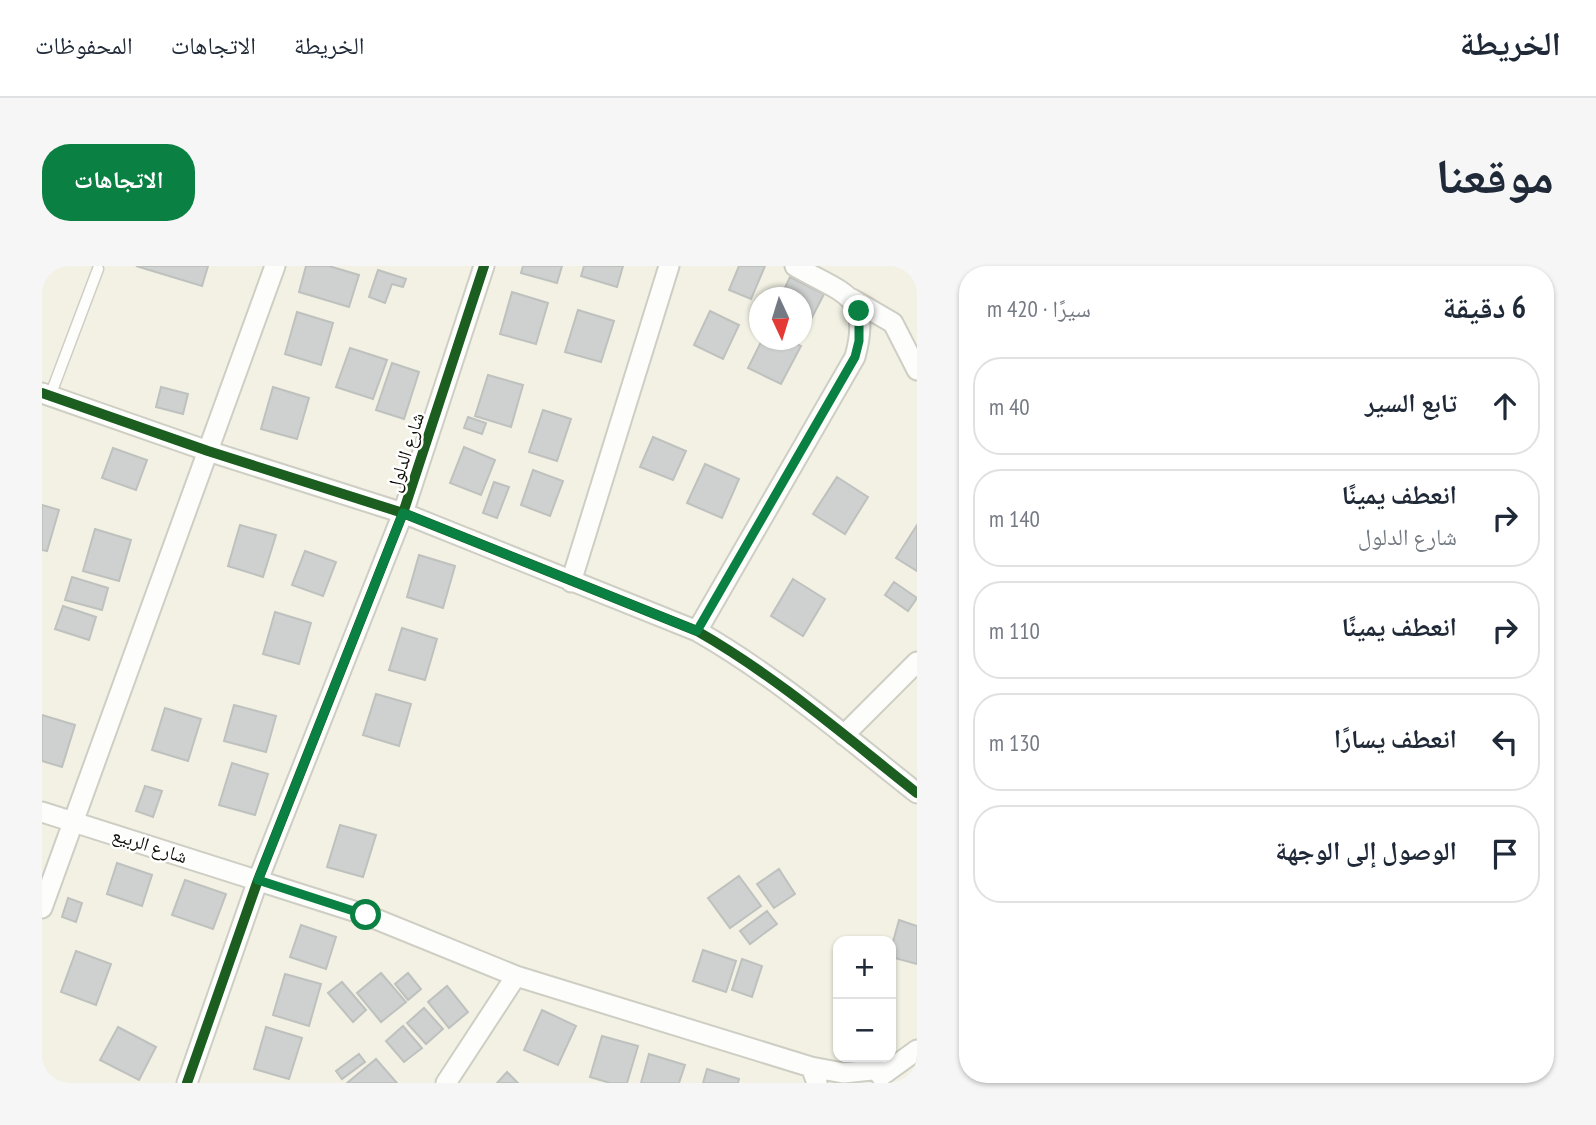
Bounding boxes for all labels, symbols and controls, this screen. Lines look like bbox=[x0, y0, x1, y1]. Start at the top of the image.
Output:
text: الخريطة bbox=[1460, 21, 1561, 64]
text: المحفوظات bbox=[35, 30, 133, 61]
text: الاتجاهات bbox=[171, 30, 256, 61]
text: الخريطة bbox=[294, 30, 365, 61]
text: موقعنا bbox=[1436, 143, 1554, 207]
button: الاتجاهات bbox=[42, 144, 195, 221]
north arrow bbox=[749, 287, 812, 350]
text: 6 دقيقة bbox=[1443, 287, 1526, 326]
text: سيرًا · 420 m bbox=[987, 294, 1091, 323]
route end bbox=[843, 295, 874, 326]
text: تابع السير bbox=[1365, 386, 1457, 419]
icon: ahead bbox=[1486, 387, 1524, 425]
text: 40 m bbox=[989, 392, 1030, 421]
street label: شارع الدلول bbox=[381, 409, 429, 495]
text: انعطف يمينًا bbox=[1341, 478, 1457, 511]
icon: right bbox=[1486, 499, 1524, 537]
text: 140 m bbox=[989, 504, 1040, 533]
text: شارع الدلول bbox=[1358, 522, 1457, 551]
text: انعطف يمينًا bbox=[1341, 610, 1457, 643]
icon: right bbox=[1486, 611, 1524, 649]
text: 110 m bbox=[989, 616, 1040, 645]
text: انعطف يسارًا bbox=[1334, 722, 1457, 755]
icon: left bbox=[1486, 723, 1524, 761]
text: 130 m bbox=[989, 728, 1040, 757]
street label: شارع الربيع bbox=[109, 822, 191, 869]
text: الوصول إلى الوجهة bbox=[1275, 834, 1457, 867]
icon: arrive bbox=[1486, 835, 1524, 873]
route start bbox=[350, 899, 381, 930]
map controls bbox=[833, 936, 896, 1062]
button: + bbox=[833, 936, 896, 999]
button: − bbox=[833, 999, 896, 1062]

